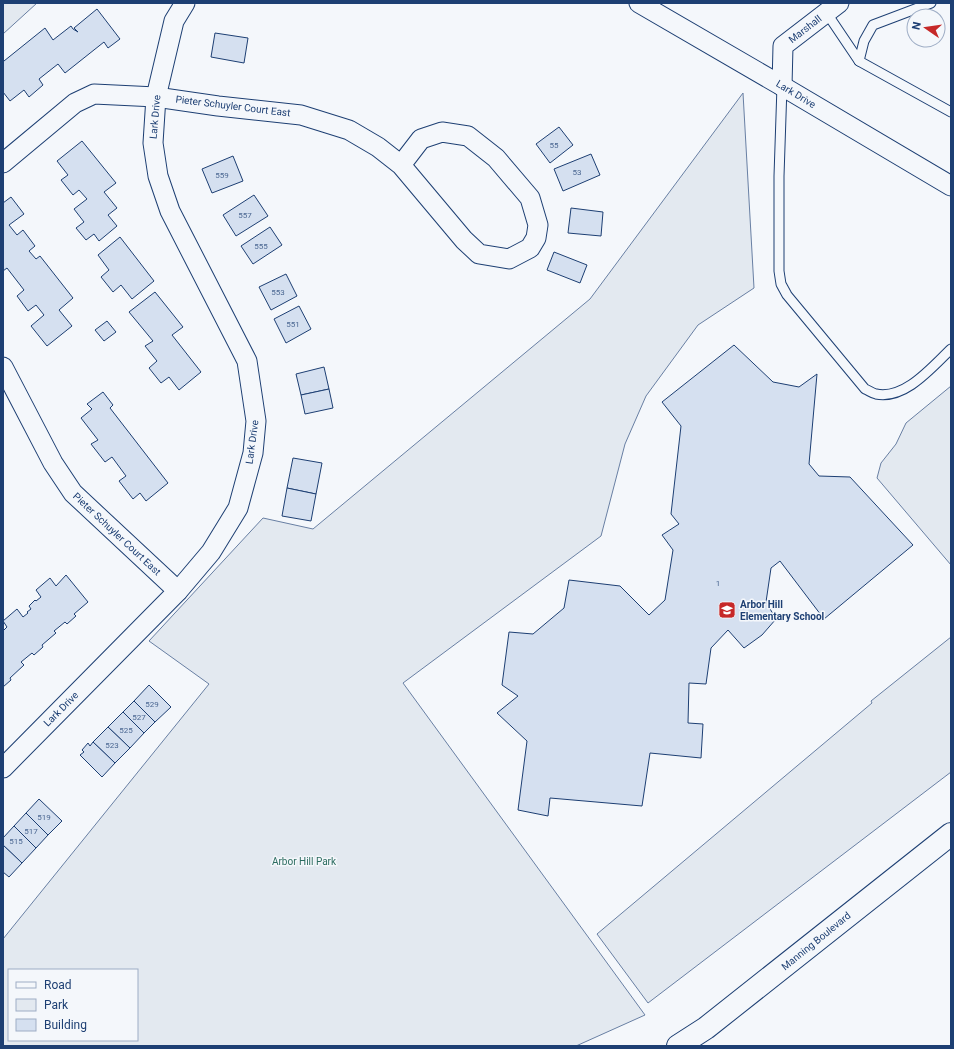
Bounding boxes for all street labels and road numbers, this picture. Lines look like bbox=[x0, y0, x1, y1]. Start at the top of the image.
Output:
street label: Marshall bbox=[786, 13, 824, 45]
street label: Lark Drive bbox=[774, 78, 818, 110]
street label: Pieter Schuyler Court East bbox=[175, 93, 291, 119]
street label: Lark Drive bbox=[148, 94, 162, 140]
street label: Lark Drive bbox=[243, 419, 261, 465]
street label: Pieter Schuyler Court East bbox=[71, 491, 163, 577]
street label: Lark Drive bbox=[41, 689, 81, 729]
street label: Manning Boulevard bbox=[779, 910, 853, 972]

